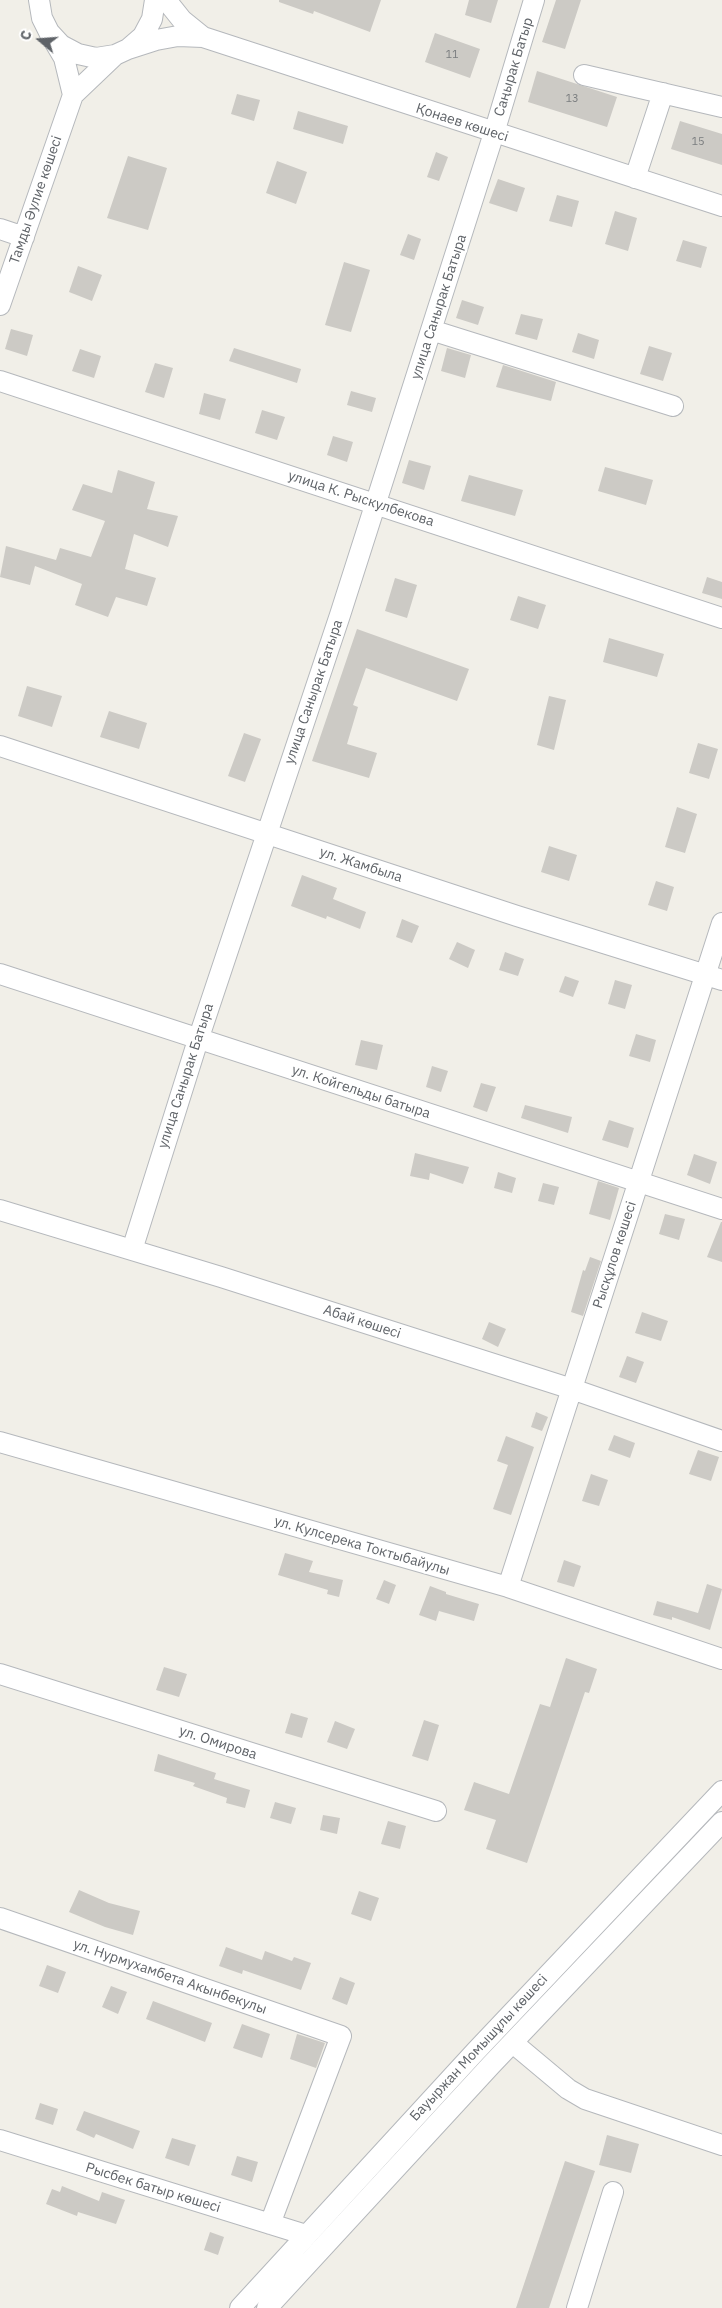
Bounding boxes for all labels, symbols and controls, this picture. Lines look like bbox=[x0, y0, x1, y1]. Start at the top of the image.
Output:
north arrow bbox=[15, 15, 65, 65]
street label: Саңырак Батыр bbox=[491, 16, 537, 118]
text: С bbox=[16, 28, 36, 42]
house number: 11 bbox=[445, 48, 459, 62]
house number: 13 bbox=[565, 92, 579, 106]
street label: Қонаев көшесі bbox=[414, 100, 510, 146]
street label: Тамды Әулие көшесі bbox=[6, 134, 66, 266]
house number: 15 bbox=[691, 135, 705, 149]
street label: улица Санырак Батыра bbox=[408, 232, 470, 382]
street label: улица К. Рыскулбекова bbox=[286, 467, 436, 531]
street label: улица Санырак Батыра bbox=[281, 618, 347, 766]
street label: ул. Жамбыла bbox=[317, 844, 405, 886]
street label: улица Санырак Батыра bbox=[155, 1001, 217, 1151]
street label: ул. Койгельды батыра bbox=[290, 1062, 432, 1122]
street label: Рысқұлов көшесі bbox=[590, 1199, 640, 1311]
street label: Абай көшесі bbox=[321, 1302, 403, 1342]
street label: ул. Кулсерека Токтыбайулы bbox=[272, 1513, 452, 1579]
street label: ул. Омирова bbox=[177, 1723, 259, 1763]
street label: ул. Нурмухамбета Акынбекулы bbox=[71, 1936, 269, 2018]
street label: Бауыржан Момышұлы көшесі bbox=[407, 1971, 551, 2125]
street label: Рысбек батыр көшесі bbox=[83, 2159, 223, 2217]

